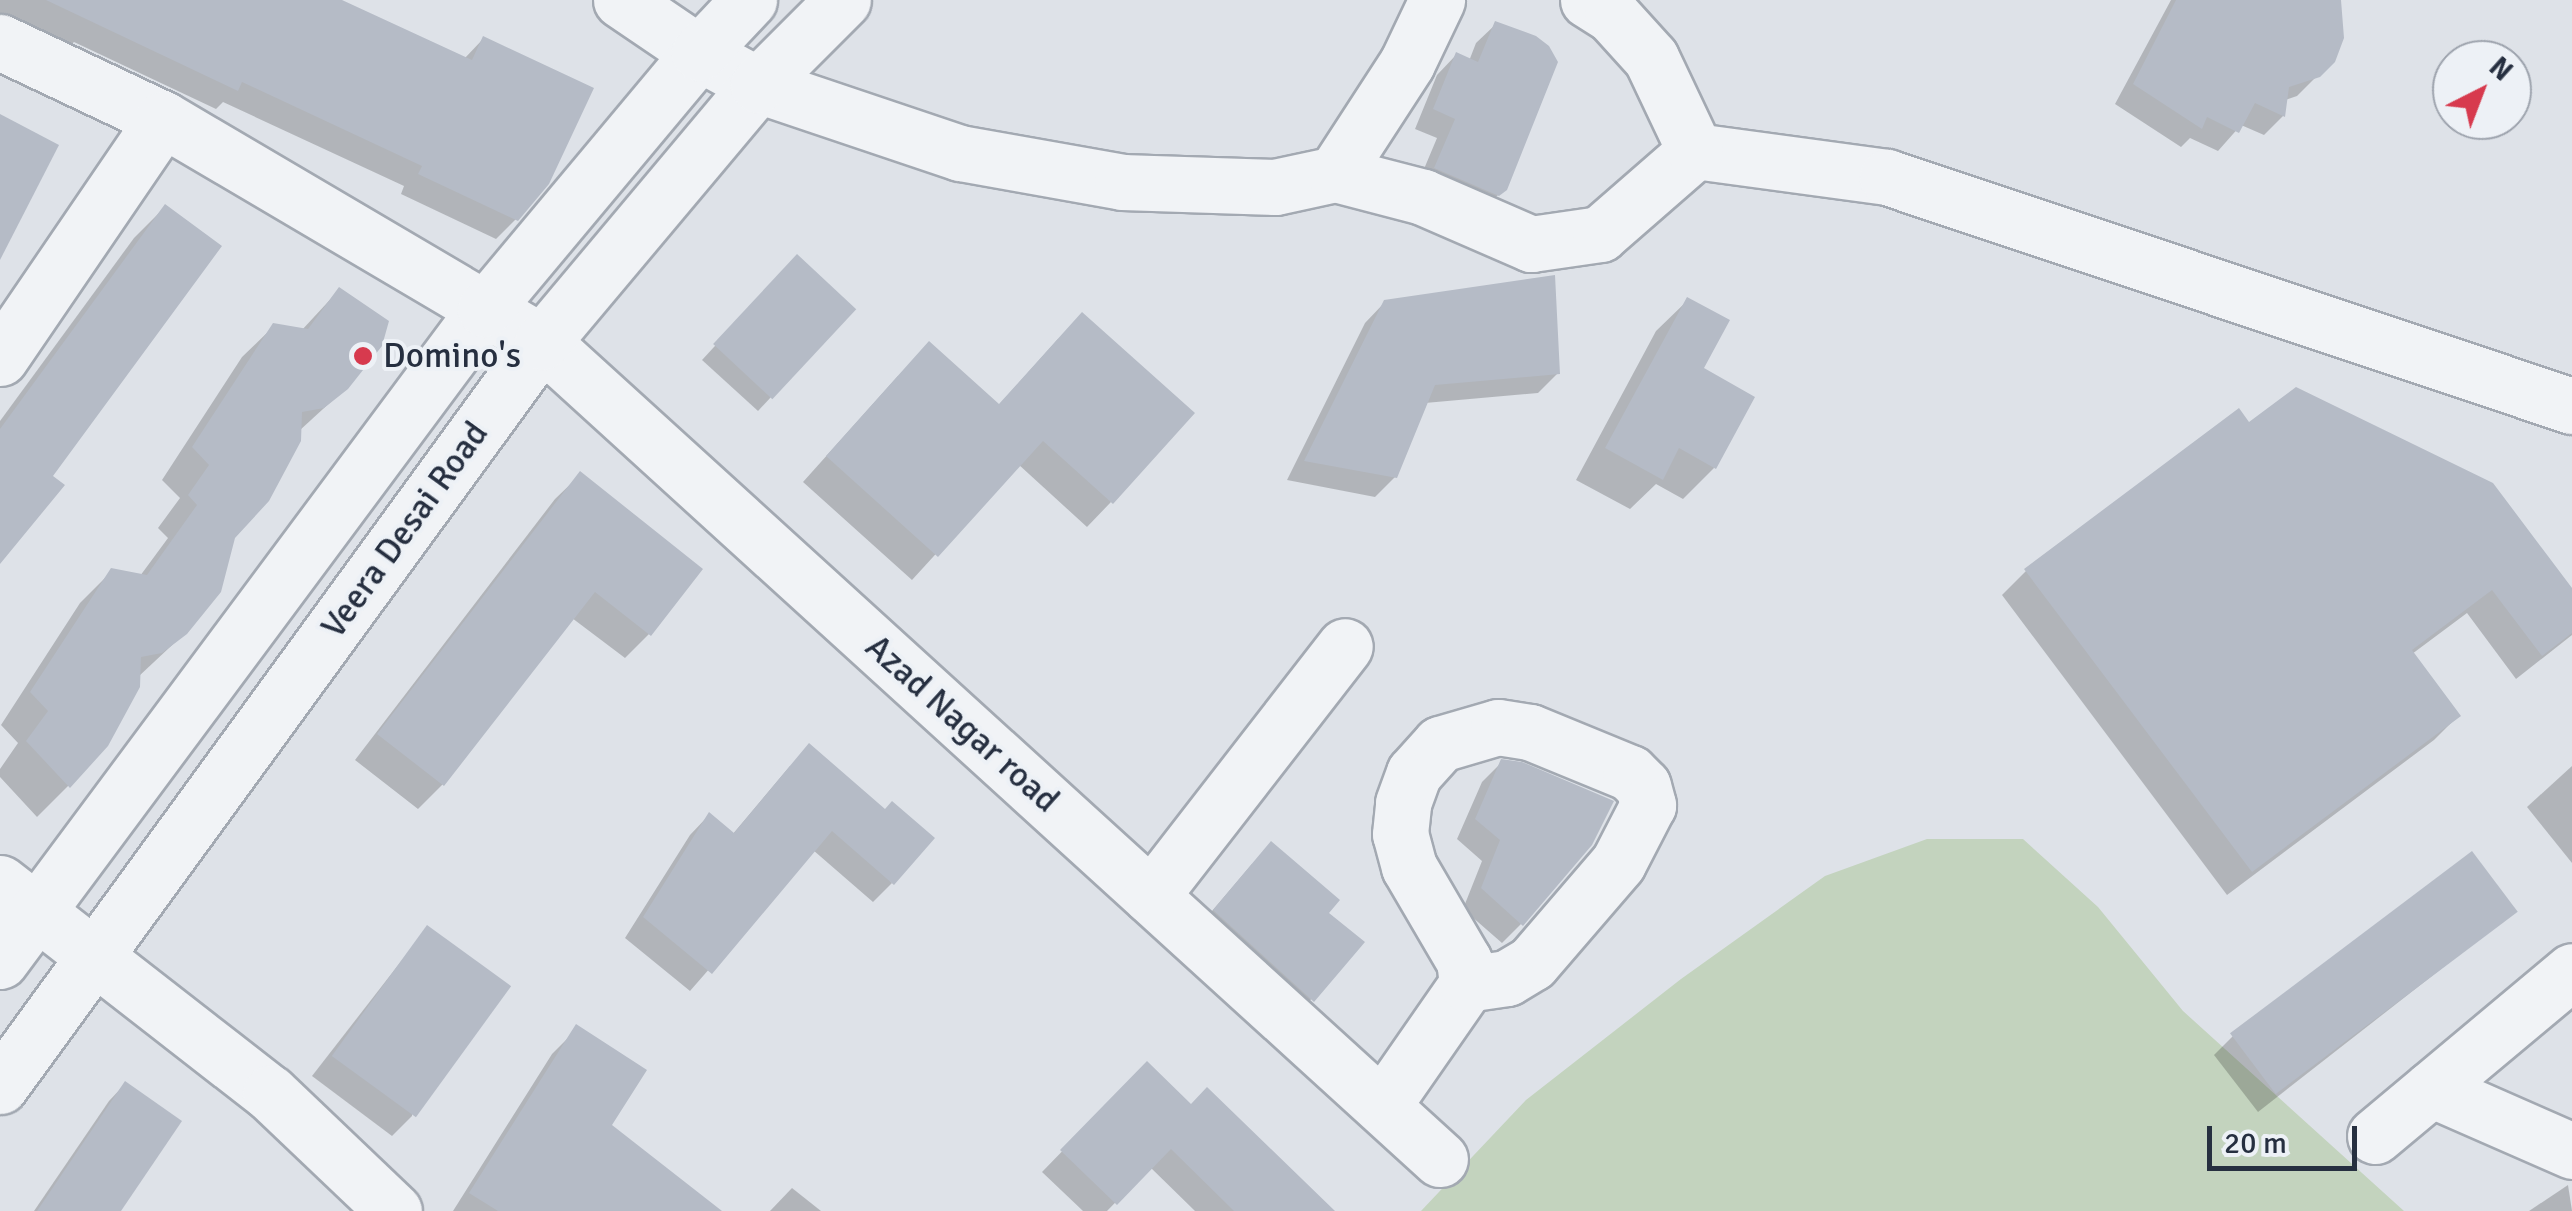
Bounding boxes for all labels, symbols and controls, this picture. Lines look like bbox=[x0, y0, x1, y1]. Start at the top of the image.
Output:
north arrow bbox=[2432, 40, 2532, 140]
text: N bbox=[2482, 50, 2519, 88]
place label: Domino's bbox=[383, 335, 521, 377]
marker: Domino's bbox=[352, 345, 374, 367]
street label: Veera Desai Road bbox=[313, 414, 497, 646]
street label: Azad Nagar road bbox=[857, 626, 1067, 822]
scale bar bbox=[2212, 1106, 2362, 1168]
text: 20 m bbox=[2224, 1125, 2287, 1162]

